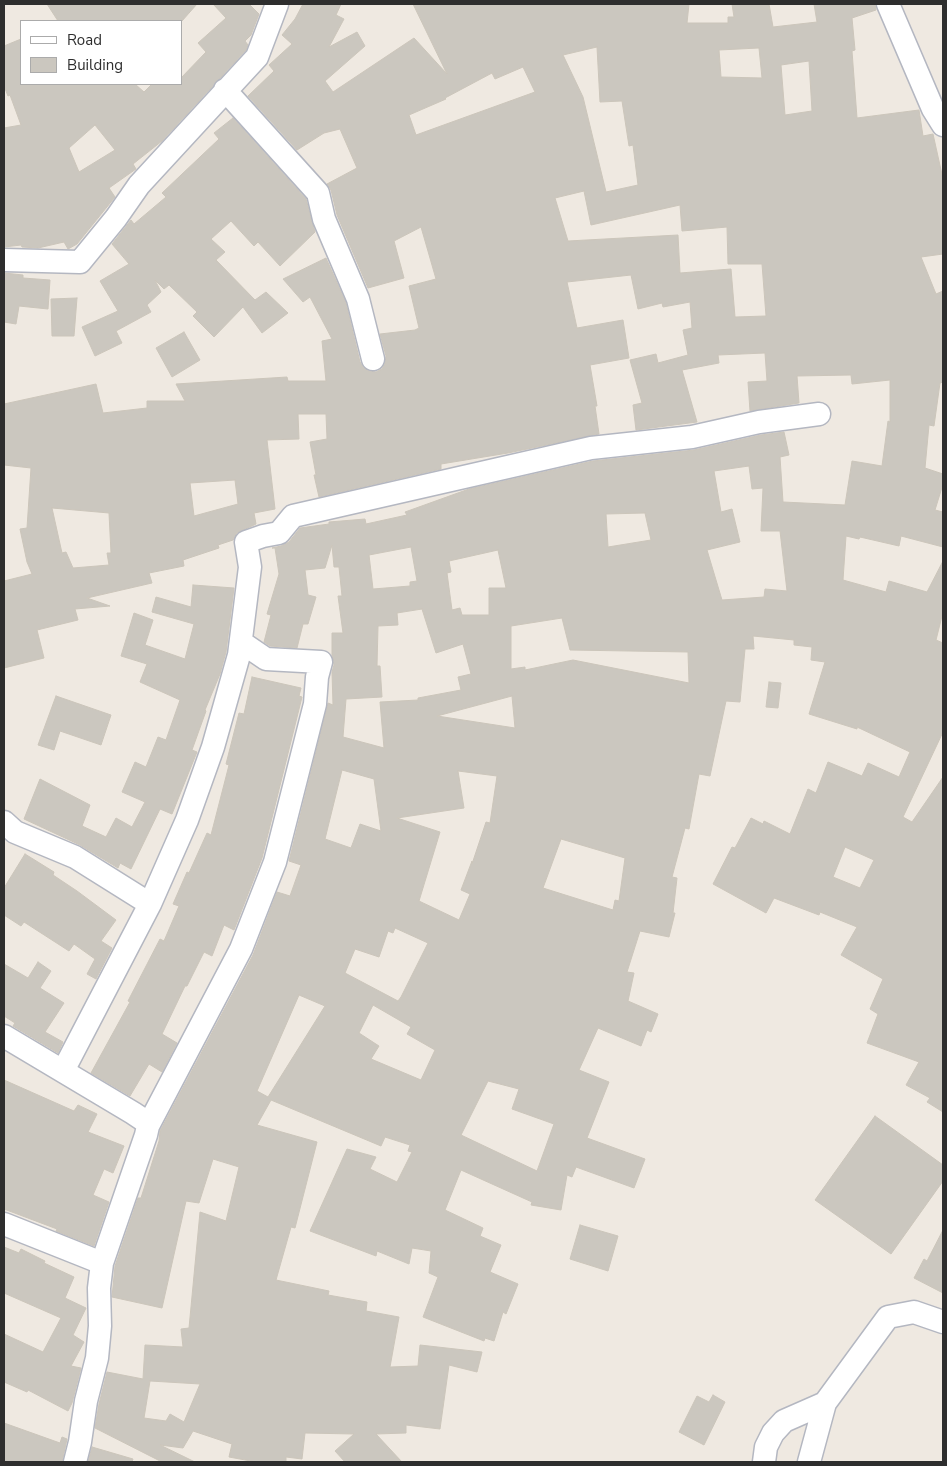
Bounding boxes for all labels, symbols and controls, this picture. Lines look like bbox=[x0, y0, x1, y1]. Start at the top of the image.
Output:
legend bbox=[20, 20, 182, 85]
text: Road bbox=[67, 30, 102, 50]
text: Building bbox=[67, 55, 123, 75]

